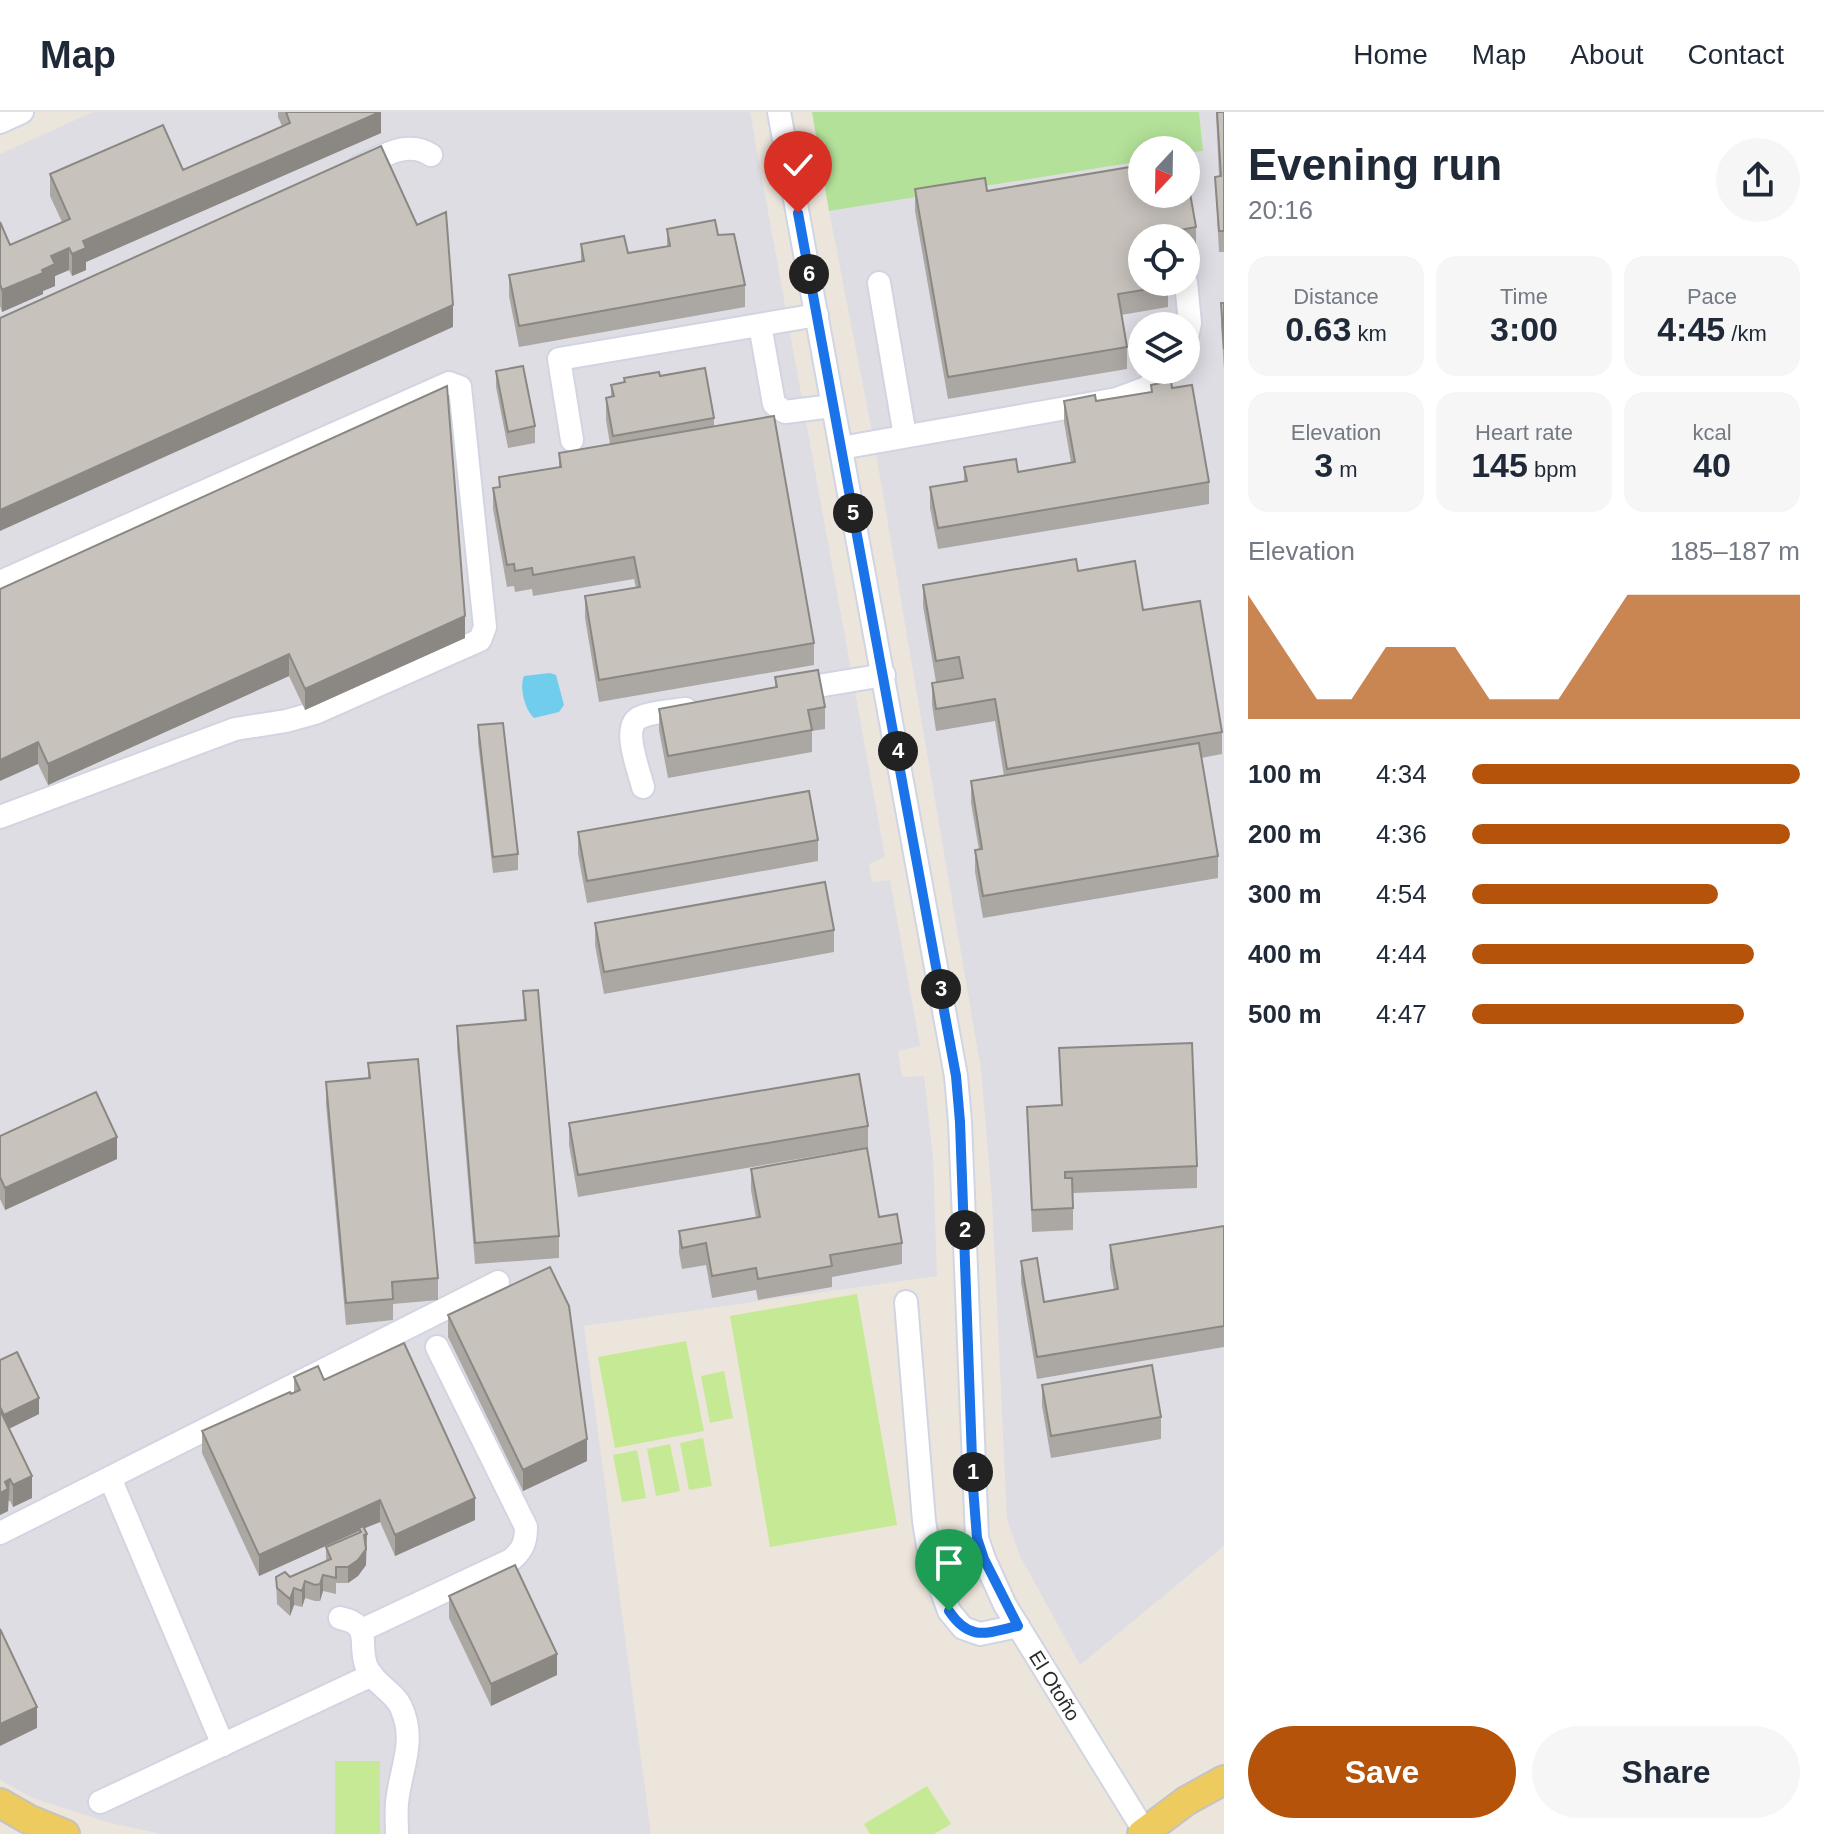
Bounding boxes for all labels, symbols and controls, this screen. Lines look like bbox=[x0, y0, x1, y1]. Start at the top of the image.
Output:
text: Map bbox=[40, 34, 116, 76]
text: Home bbox=[1353, 39, 1428, 70]
text: Map bbox=[1472, 39, 1526, 70]
text: About bbox=[1570, 39, 1644, 70]
text: Contact bbox=[1688, 39, 1784, 70]
pin bbox=[764, 131, 832, 213]
north arrow bbox=[1128, 136, 1200, 208]
map controls bbox=[1128, 136, 1200, 384]
button: share bbox=[1716, 138, 1800, 222]
text: Evening run bbox=[1248, 140, 1502, 189]
icon: check bbox=[776, 143, 820, 187]
text: 20:16 bbox=[1248, 195, 1313, 225]
button: locate bbox=[1128, 224, 1200, 296]
pin: 6 bbox=[789, 254, 829, 294]
text: 6 bbox=[803, 261, 815, 286]
text: Distance bbox=[1293, 284, 1379, 309]
text: Time bbox=[1500, 284, 1548, 309]
text: Pace bbox=[1687, 284, 1737, 309]
text: 0.63 bbox=[1285, 310, 1351, 348]
text: 3:00 bbox=[1490, 310, 1558, 348]
text: 4:45 bbox=[1657, 310, 1725, 348]
button: layers bbox=[1128, 312, 1200, 384]
text: km bbox=[1351, 321, 1387, 346]
text: /km bbox=[1725, 321, 1767, 346]
text: Elevation bbox=[1291, 420, 1381, 445]
text: Heart rate bbox=[1475, 420, 1573, 445]
text: kcal bbox=[1692, 420, 1732, 445]
text: 3 bbox=[1314, 446, 1333, 484]
text: 145 bbox=[1471, 446, 1528, 484]
text: 40 bbox=[1693, 446, 1731, 484]
text: m bbox=[1333, 457, 1358, 482]
text: bpm bbox=[1528, 457, 1577, 482]
pin: 5 bbox=[833, 493, 873, 533]
text: 5 bbox=[847, 500, 859, 525]
text: Elevation bbox=[1248, 536, 1355, 566]
text: 185–187 m bbox=[1670, 536, 1800, 566]
pin: 4 bbox=[878, 731, 918, 771]
text: 4 bbox=[892, 738, 904, 763]
text: 100 m bbox=[1248, 759, 1322, 789]
text: 4:34 bbox=[1376, 759, 1427, 789]
text: 200 m bbox=[1248, 819, 1322, 849]
text: 4:36 bbox=[1376, 819, 1427, 849]
text: 300 m bbox=[1248, 879, 1322, 909]
text: 4:54 bbox=[1376, 879, 1427, 909]
text: 400 m bbox=[1248, 939, 1322, 969]
text: 4:44 bbox=[1376, 939, 1427, 969]
pin: 3 bbox=[921, 969, 961, 1009]
text: 3 bbox=[935, 976, 947, 1001]
text: 500 m bbox=[1248, 999, 1322, 1029]
text: 4:47 bbox=[1376, 999, 1427, 1029]
pin: 2 bbox=[945, 1210, 985, 1250]
text: 2 bbox=[959, 1217, 971, 1242]
pin: 1 bbox=[953, 1452, 993, 1492]
text: 1 bbox=[967, 1459, 979, 1484]
pin bbox=[915, 1529, 983, 1611]
icon: arrive bbox=[927, 1541, 971, 1585]
street label: El Otoño bbox=[1025, 1647, 1084, 1724]
button: Save bbox=[1248, 1726, 1516, 1818]
button: Share bbox=[1532, 1726, 1800, 1818]

